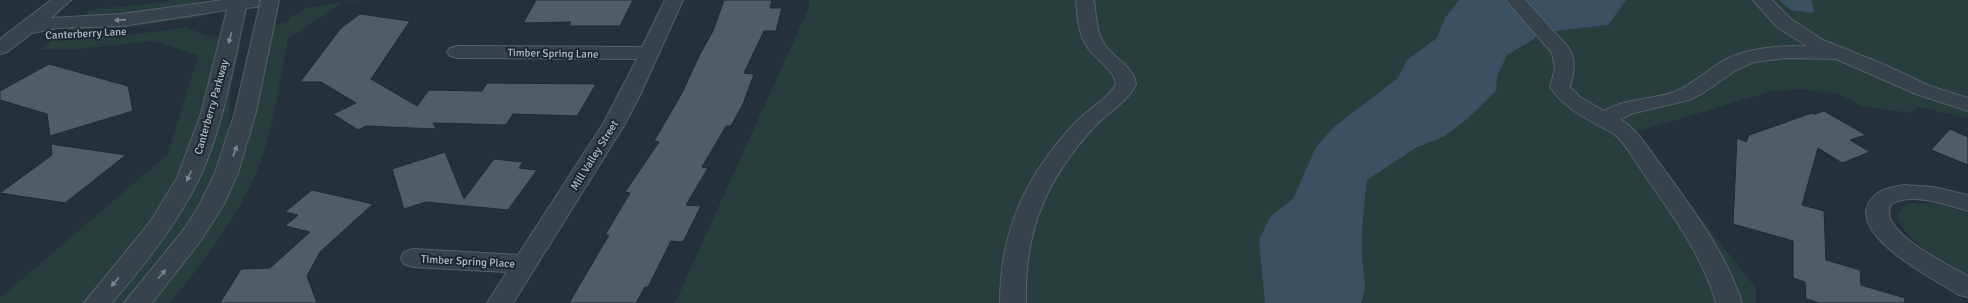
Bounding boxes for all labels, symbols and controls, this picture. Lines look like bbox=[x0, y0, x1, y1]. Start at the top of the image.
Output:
one-way arrow bbox=[114, 16, 126, 23]
street label: Canterberry Lane bbox=[45, 25, 127, 42]
one-way arrow bbox=[226, 32, 232, 44]
street label: Timber Spring Lane bbox=[507, 46, 599, 61]
street label: Canterberry Parkway bbox=[192, 57, 232, 156]
street label: Mill Valley Street bbox=[568, 118, 621, 193]
one-way arrow bbox=[233, 144, 239, 156]
one-way arrow bbox=[186, 170, 192, 181]
street label: Timber Spring Place bbox=[421, 253, 515, 270]
one-way arrow bbox=[158, 268, 167, 279]
one-way arrow bbox=[110, 277, 120, 287]

